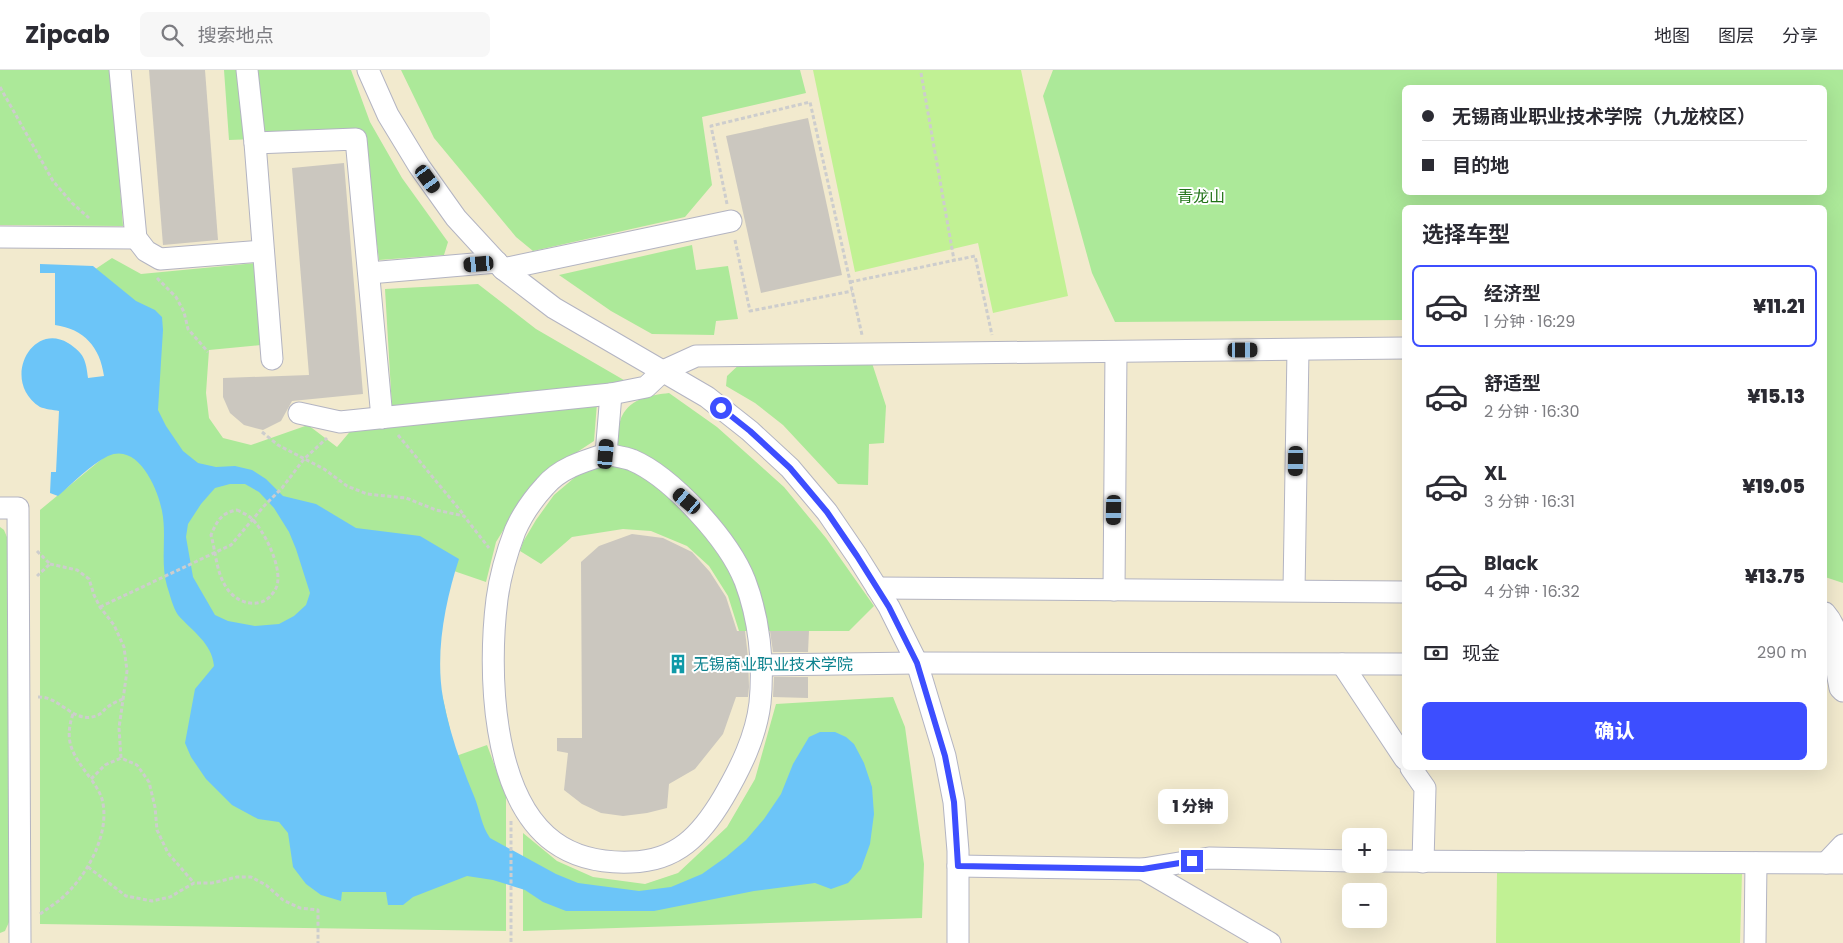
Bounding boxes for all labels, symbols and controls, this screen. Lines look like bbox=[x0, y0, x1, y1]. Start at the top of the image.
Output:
search box bbox=[140, 12, 490, 57]
text: Zipcab bbox=[25, 18, 110, 51]
icon: search bbox=[158, 21, 186, 49]
text: 搜索地点 bbox=[198, 22, 274, 49]
text: 地图 bbox=[1654, 23, 1690, 48]
text: 图层 bbox=[1718, 23, 1754, 48]
text: 分享 bbox=[1782, 23, 1818, 48]
text: 无锡商业职业技术学院（九龙校区） bbox=[1452, 103, 1756, 130]
text: 目的地 bbox=[1452, 152, 1509, 179]
car bbox=[413, 162, 442, 196]
park label: 青龙山 bbox=[1177, 185, 1225, 208]
text: 选择车型 bbox=[1422, 219, 1510, 250]
car bbox=[463, 255, 494, 273]
text: 经济型 bbox=[1484, 280, 1541, 307]
icon: car bbox=[1424, 284, 1469, 329]
text: ¥11.21 bbox=[1753, 293, 1805, 320]
text: 1 分钟 · 16:29 bbox=[1484, 310, 1575, 333]
car bbox=[1228, 343, 1258, 358]
text: 舒适型 bbox=[1484, 370, 1541, 397]
icon: car bbox=[1424, 374, 1469, 419]
text: ¥15.13 bbox=[1747, 383, 1805, 410]
route start bbox=[710, 397, 732, 419]
text: 2 分钟 · 16:30 bbox=[1484, 400, 1580, 423]
car bbox=[597, 438, 614, 470]
car bbox=[1288, 446, 1303, 476]
text: XL bbox=[1484, 460, 1507, 487]
icon: car bbox=[1424, 464, 1469, 509]
text: ¥19.05 bbox=[1742, 473, 1805, 500]
car bbox=[670, 486, 703, 516]
text: 3 分钟 · 16:31 bbox=[1484, 490, 1575, 513]
car bbox=[1106, 495, 1121, 525]
text: Black bbox=[1484, 550, 1538, 577]
icon: car bbox=[1424, 554, 1469, 599]
text: ¥13.75 bbox=[1745, 563, 1805, 590]
text: 4 分钟 · 16:32 bbox=[1484, 580, 1580, 603]
icon: cash bbox=[1422, 639, 1450, 667]
text: 现金 bbox=[1462, 640, 1500, 667]
text: 290 m bbox=[1757, 641, 1807, 664]
building icon: 无锡商业职业技术学院 bbox=[667, 653, 689, 675]
place label: 无锡商业职业技术学院 bbox=[693, 653, 853, 676]
button: 确认 bbox=[1422, 702, 1807, 760]
callout: 1 分钟 bbox=[1157, 788, 1227, 824]
text: 1 分钟 bbox=[1172, 795, 1214, 818]
map controls bbox=[1342, 828, 1387, 928]
button: + bbox=[1342, 828, 1387, 873]
route end bbox=[1181, 850, 1203, 872]
button: − bbox=[1342, 883, 1387, 928]

